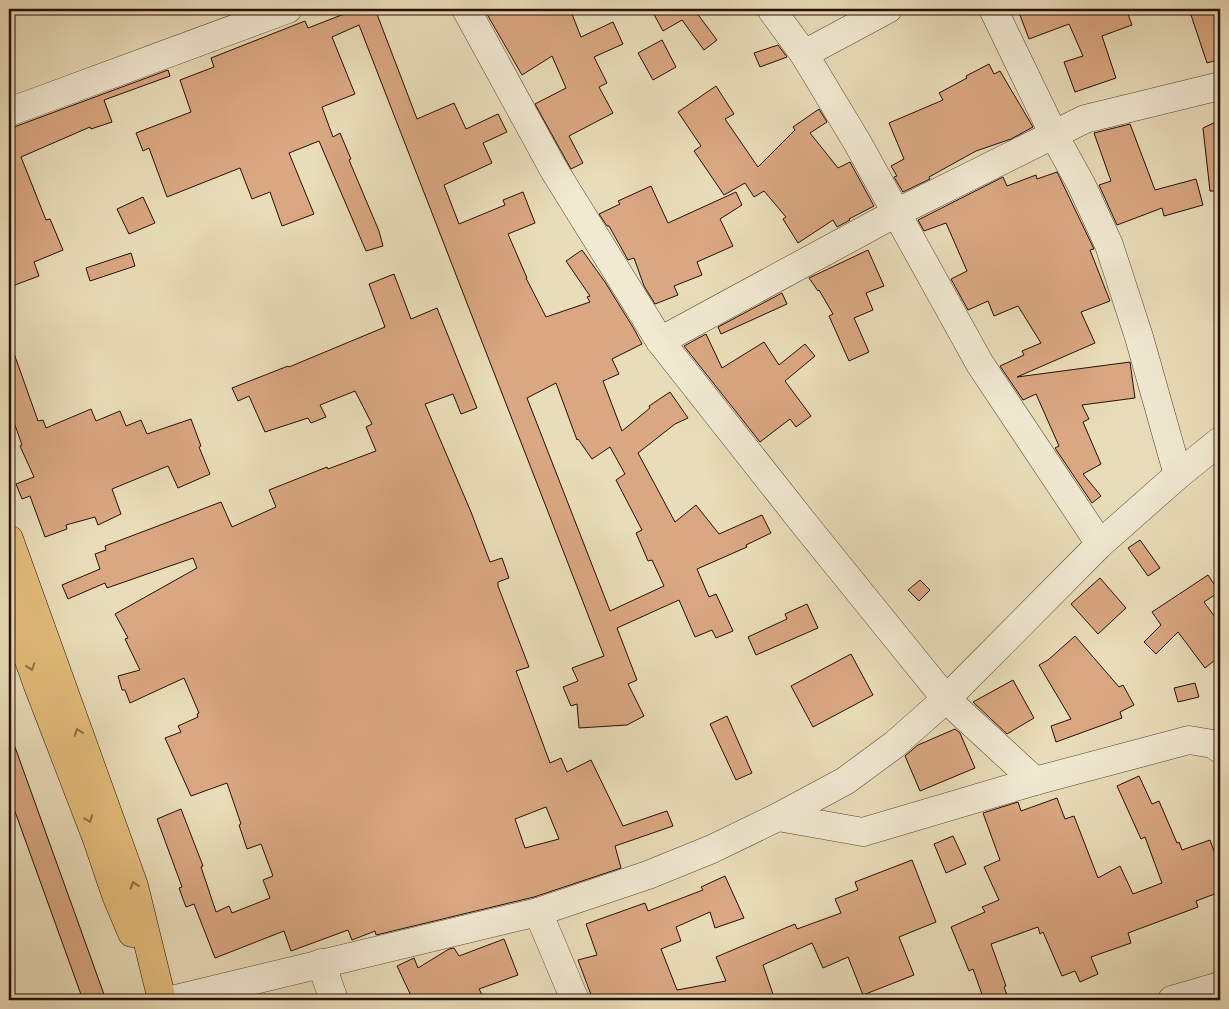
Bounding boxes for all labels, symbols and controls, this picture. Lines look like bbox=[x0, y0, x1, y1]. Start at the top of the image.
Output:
one-way arrow bbox=[25, 662, 35, 671]
one-way arrow bbox=[74, 729, 84, 737]
one-way arrow bbox=[83, 814, 93, 823]
one-way arrow bbox=[129, 881, 139, 890]

